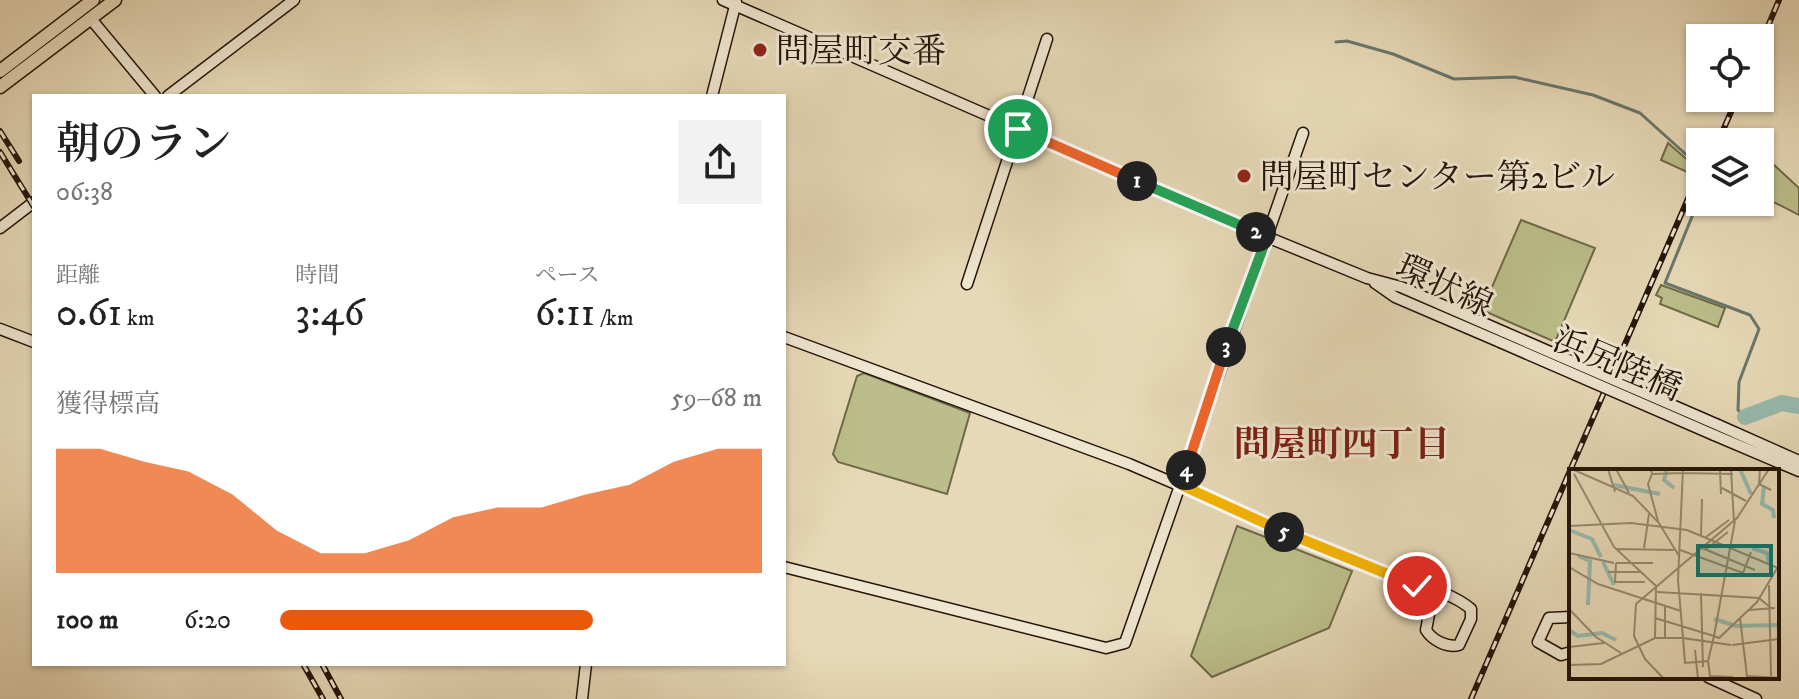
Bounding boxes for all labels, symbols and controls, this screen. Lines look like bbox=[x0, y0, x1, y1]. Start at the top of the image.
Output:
map controls bbox=[1686, 24, 1774, 216]
button: locate bbox=[1686, 24, 1774, 112]
place label: 問屋町交番 bbox=[776, 31, 946, 73]
marker: 問屋町交番 bbox=[751, 41, 769, 59]
pin bbox=[984, 95, 1052, 163]
icon: arrive bbox=[996, 107, 1040, 151]
text: 朝のラン bbox=[56, 118, 232, 173]
button: share bbox=[678, 120, 762, 204]
button: layers bbox=[1686, 128, 1774, 216]
place label: 問屋町センター第2ビル bbox=[1260, 157, 1615, 199]
pin: 1 bbox=[1117, 161, 1157, 201]
text: 1 bbox=[1133, 167, 1141, 194]
marker: 問屋町センター第2ビル bbox=[1235, 167, 1253, 185]
text: 06:38 bbox=[56, 176, 113, 209]
pin: 2 bbox=[1236, 212, 1276, 252]
text: 2 bbox=[1251, 218, 1261, 245]
street label: 環状線 bbox=[1389, 246, 1499, 327]
text: 距離 bbox=[56, 262, 100, 289]
text: 時間 bbox=[295, 262, 339, 289]
text: ペース bbox=[535, 262, 600, 289]
text: 0.61 bbox=[56, 289, 122, 339]
text: 3:46 bbox=[295, 289, 365, 339]
text: 6:11 bbox=[535, 289, 595, 339]
text: km bbox=[122, 305, 154, 332]
text: /km bbox=[595, 305, 633, 332]
street label: 浜尻陸橋 bbox=[1546, 319, 1688, 411]
pin: 3 bbox=[1206, 327, 1246, 367]
text: 3 bbox=[1222, 333, 1230, 360]
text: 59–68 m bbox=[671, 382, 762, 415]
text: 獲得標高 bbox=[56, 388, 160, 421]
district label: 問屋町四丁目 bbox=[1234, 423, 1450, 468]
pin: 4 bbox=[1166, 450, 1206, 490]
text: 4 bbox=[1180, 456, 1192, 483]
inset map bbox=[1569, 469, 1779, 679]
pin: 5 bbox=[1264, 512, 1304, 552]
text: 5 bbox=[1279, 518, 1289, 545]
pin bbox=[1383, 552, 1451, 620]
icon: check bbox=[1395, 564, 1439, 608]
text: 100 m bbox=[56, 604, 119, 637]
text: 6:20 bbox=[184, 604, 231, 637]

